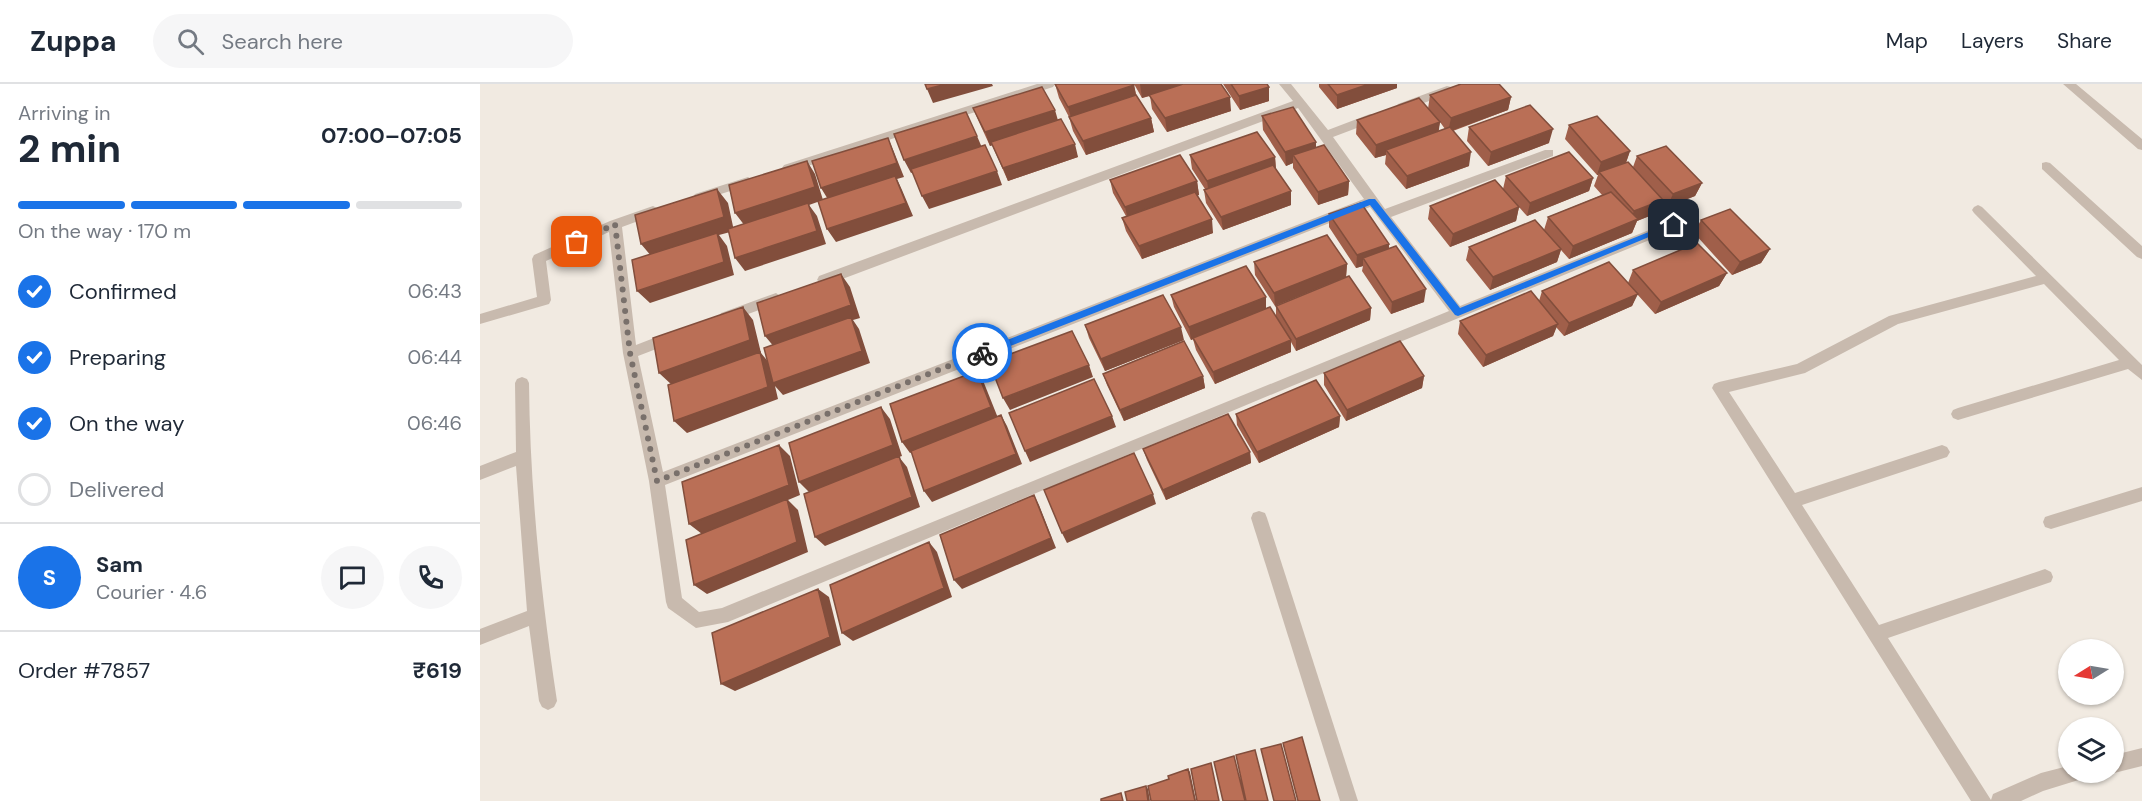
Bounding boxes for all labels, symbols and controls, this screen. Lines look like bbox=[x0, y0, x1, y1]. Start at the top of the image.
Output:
search box bbox=[153, 14, 573, 68]
text: Zuppa bbox=[30, 23, 117, 60]
icon: search bbox=[174, 25, 207, 58]
text: Search here bbox=[222, 27, 343, 56]
text: Map bbox=[1886, 27, 1928, 55]
text: Layers bbox=[1961, 27, 2024, 55]
text: Share bbox=[2057, 27, 2112, 55]
text: Arriving in bbox=[18, 100, 110, 126]
text: 07:00–07:05 bbox=[321, 121, 462, 150]
text: 2 min bbox=[18, 123, 121, 174]
pin bbox=[1648, 199, 1699, 250]
icon: home bbox=[1657, 208, 1690, 241]
pin bbox=[551, 216, 602, 267]
text: On the way · 170 m bbox=[18, 218, 191, 244]
icon: bag bbox=[560, 225, 593, 258]
icon: check bbox=[18, 275, 51, 308]
text: Confirmed bbox=[69, 277, 177, 306]
text: 06:43 bbox=[408, 278, 462, 304]
courier bbox=[952, 323, 1012, 383]
icon: bike bbox=[966, 337, 999, 370]
icon: check bbox=[18, 341, 51, 374]
text: Preparing bbox=[69, 343, 166, 372]
text: 06:44 bbox=[407, 344, 462, 370]
icon: check bbox=[18, 407, 51, 440]
text: On the way bbox=[69, 409, 184, 438]
text: 06:46 bbox=[407, 410, 462, 436]
text: Delivered bbox=[69, 475, 164, 504]
button: chat bbox=[321, 546, 384, 609]
button: phone bbox=[399, 546, 462, 609]
text: Sam bbox=[96, 550, 143, 579]
text: S bbox=[43, 563, 56, 592]
text: Courier · 4.6 bbox=[96, 579, 207, 605]
north arrow bbox=[2058, 639, 2124, 705]
map controls bbox=[2058, 639, 2124, 783]
text: Order #7857 bbox=[18, 656, 150, 685]
text: ₹619 bbox=[413, 656, 462, 685]
button: layers bbox=[2058, 717, 2124, 783]

